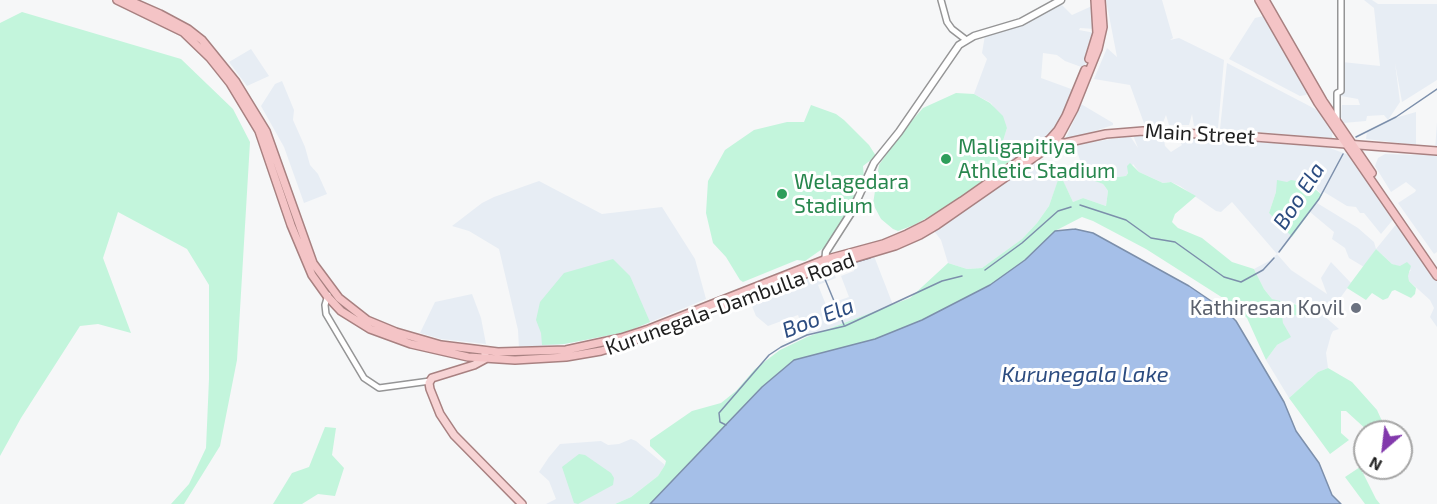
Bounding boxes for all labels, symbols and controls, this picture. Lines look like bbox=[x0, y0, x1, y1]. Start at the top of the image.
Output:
street label: Main Street bbox=[1144, 119, 1256, 149]
place label: Maligapitiya Athletic Stadium bbox=[958, 134, 1115, 184]
marker: Maligapitiya Athletic Stadium bbox=[939, 152, 953, 166]
water label: Boo Ela bbox=[1268, 158, 1330, 234]
place label: Welagedara Stadium bbox=[794, 169, 909, 219]
marker: Welagedara Stadium bbox=[775, 187, 789, 201]
street label: Kurunegala-Dambulla Road bbox=[602, 247, 858, 361]
water label: Boo Ela bbox=[778, 292, 858, 344]
place label: Kathiresan Kovil bbox=[1190, 295, 1344, 321]
marker: Kathiresan Kovil bbox=[1349, 301, 1363, 315]
water label: Kurunegala Lake bbox=[1001, 362, 1169, 388]
north arrow bbox=[1353, 420, 1413, 480]
text: N bbox=[1366, 453, 1385, 476]

